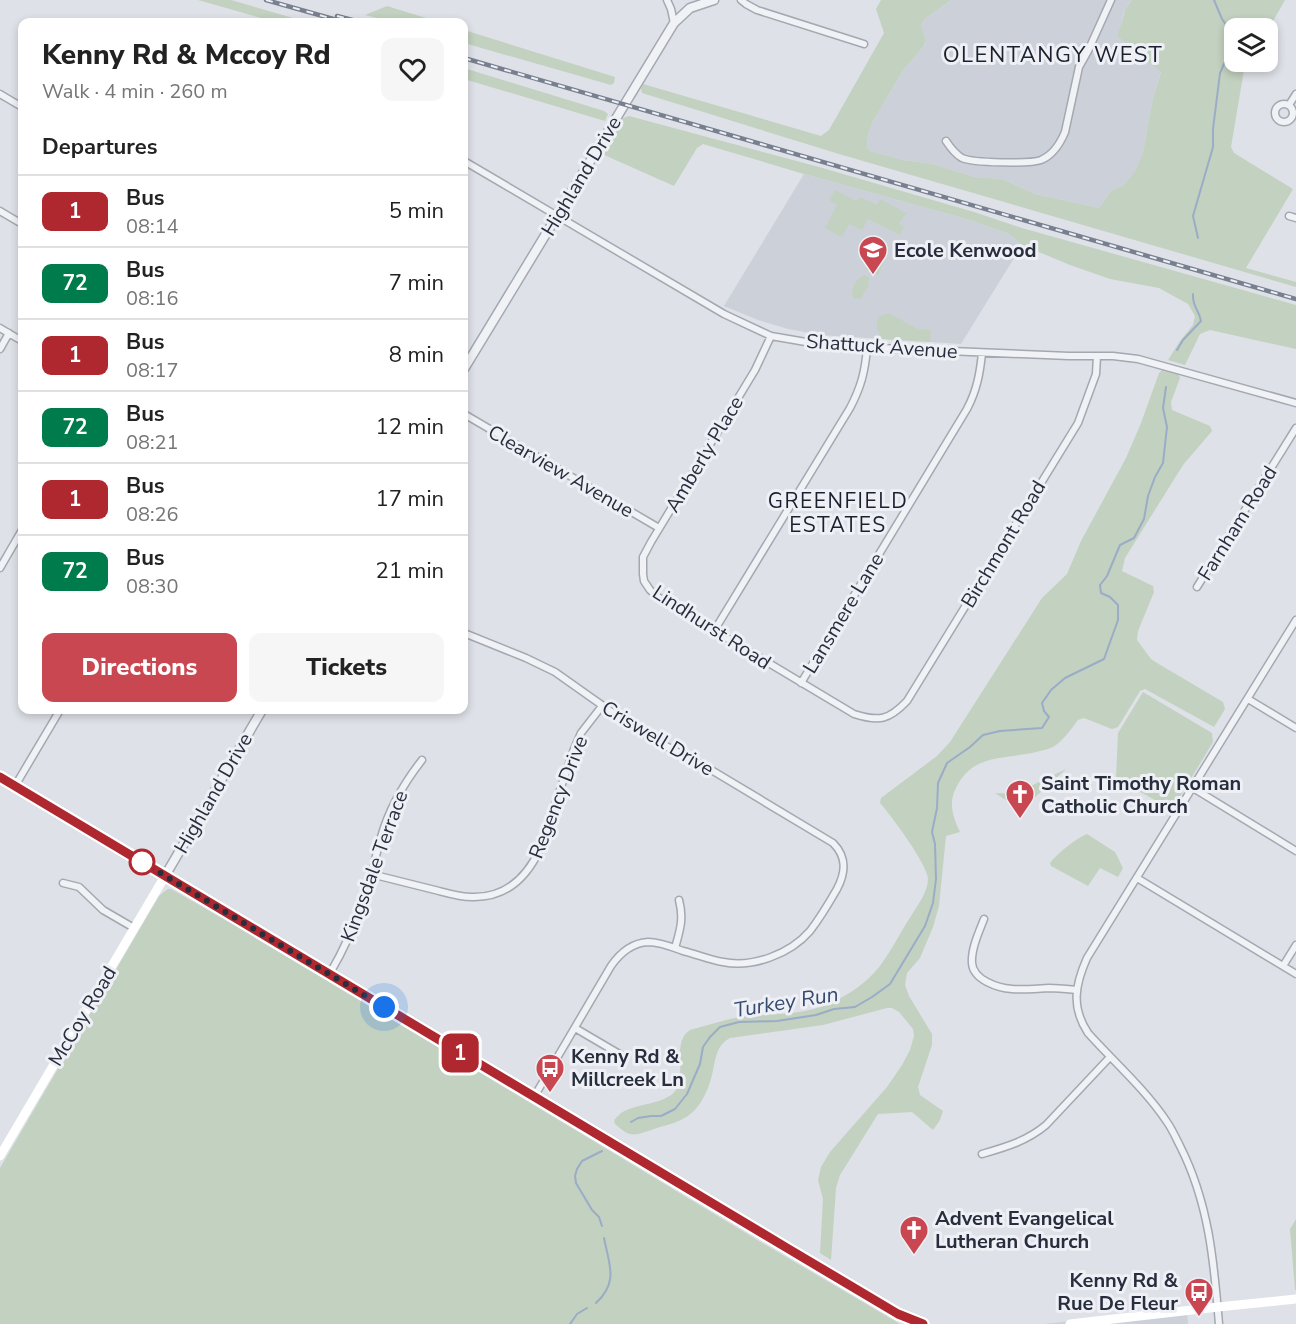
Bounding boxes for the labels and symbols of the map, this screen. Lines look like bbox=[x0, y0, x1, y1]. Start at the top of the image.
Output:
district label: OLENTANGY WEST bbox=[943, 40, 1163, 70]
street label: Highland Drive bbox=[535, 111, 628, 241]
school or university icon: Ecole Kenwood bbox=[857, 234, 889, 276]
place label: Ecole Kenwood bbox=[894, 237, 1037, 264]
street label: Shattuck Avenue bbox=[805, 328, 959, 365]
street label: Amberly Place bbox=[659, 391, 750, 517]
street label: Clearview Avenue bbox=[483, 419, 638, 524]
street label: Farnham Road bbox=[1191, 461, 1283, 586]
street label: Birchmont Road bbox=[955, 476, 1052, 613]
district label: GREENFIELD ESTATES bbox=[768, 487, 908, 539]
street label: Lansmere Lane bbox=[797, 548, 890, 679]
street label: Lindhurst Road bbox=[647, 579, 776, 676]
street label: Criswell Drive bbox=[597, 694, 719, 783]
street label: Highland Drive bbox=[168, 728, 259, 858]
street label: Regency Drive bbox=[523, 732, 594, 863]
place label: Saint Timothy Roman Catholic Church bbox=[1041, 770, 1241, 820]
church icon: Saint Timothy Roman Catholic Church bbox=[1004, 778, 1036, 820]
street label: Kingsdale Terrace bbox=[335, 787, 414, 946]
unlabelled marker bbox=[129, 849, 155, 875]
street label: McCoy Road bbox=[42, 961, 123, 1071]
water label: Turkey Run bbox=[732, 980, 840, 1024]
your location bbox=[369, 992, 399, 1022]
line badge: 1 bbox=[440, 1034, 480, 1072]
place label: Kenny Rd & Millcreek Ln bbox=[571, 1043, 684, 1093]
bus stop icon: Kenny Rd & Millcreek Ln bbox=[534, 1052, 566, 1094]
place label: Advent Evangelical Lutheran Church bbox=[935, 1205, 1114, 1255]
church icon: Advent Evangelical Lutheran Church bbox=[898, 1214, 930, 1256]
place label: Kenny Rd & Rue De Fleur bbox=[1057, 1267, 1178, 1317]
bus stop icon: Kenny Rd & Rue De Fleur bbox=[1183, 1276, 1215, 1318]

